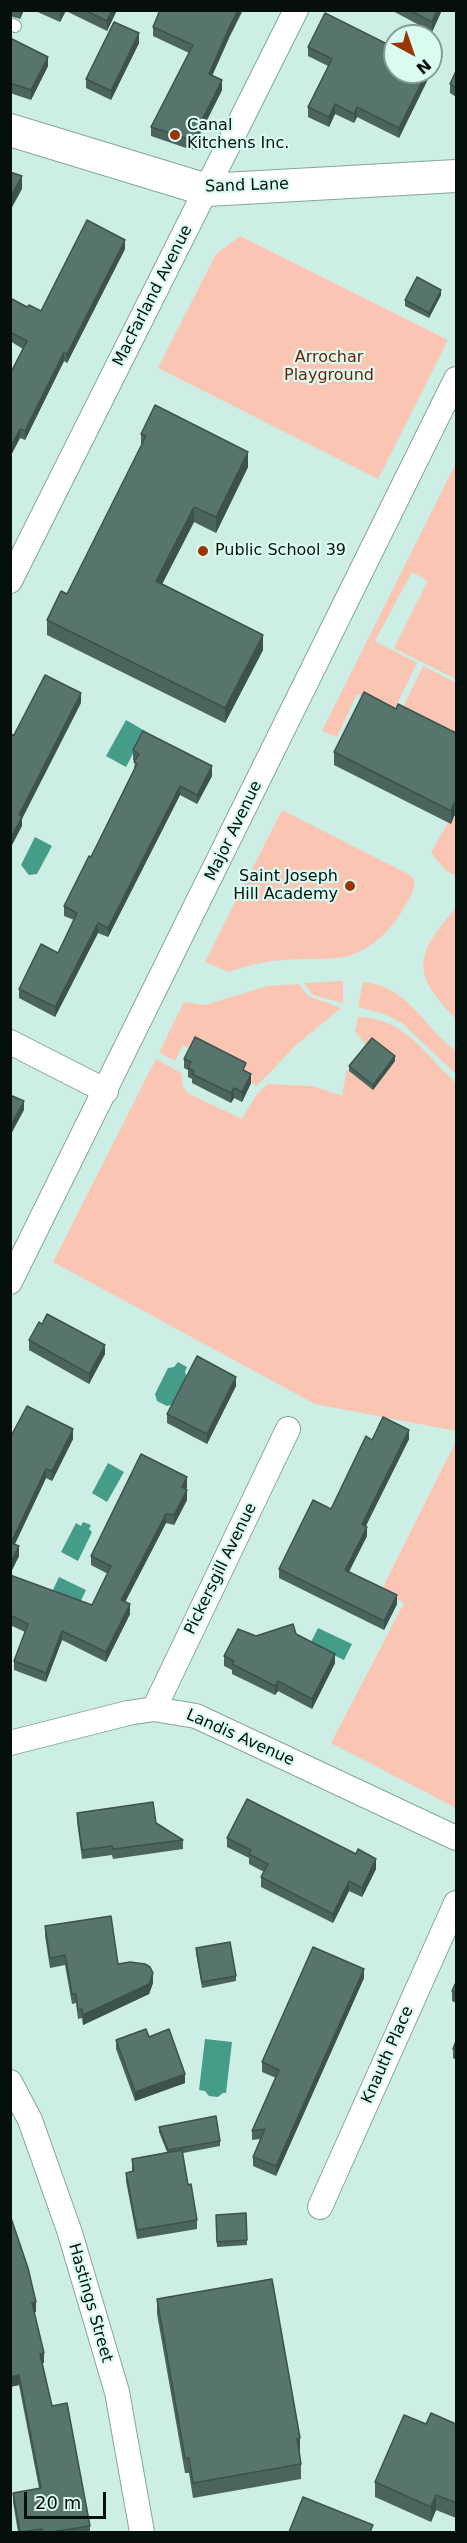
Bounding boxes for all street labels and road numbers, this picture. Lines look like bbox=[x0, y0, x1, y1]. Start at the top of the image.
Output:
street label: Sand Lane bbox=[205, 175, 289, 197]
street label: MacFarland Avenue bbox=[109, 222, 197, 370]
street label: Major Avenue bbox=[201, 778, 267, 884]
street label: Pickersgill Avenue bbox=[181, 1500, 261, 1638]
street label: Landis Avenue bbox=[183, 1706, 297, 1770]
street label: Knauth Place bbox=[358, 2003, 418, 2107]
street label: Hastings Street bbox=[64, 2241, 116, 2365]

